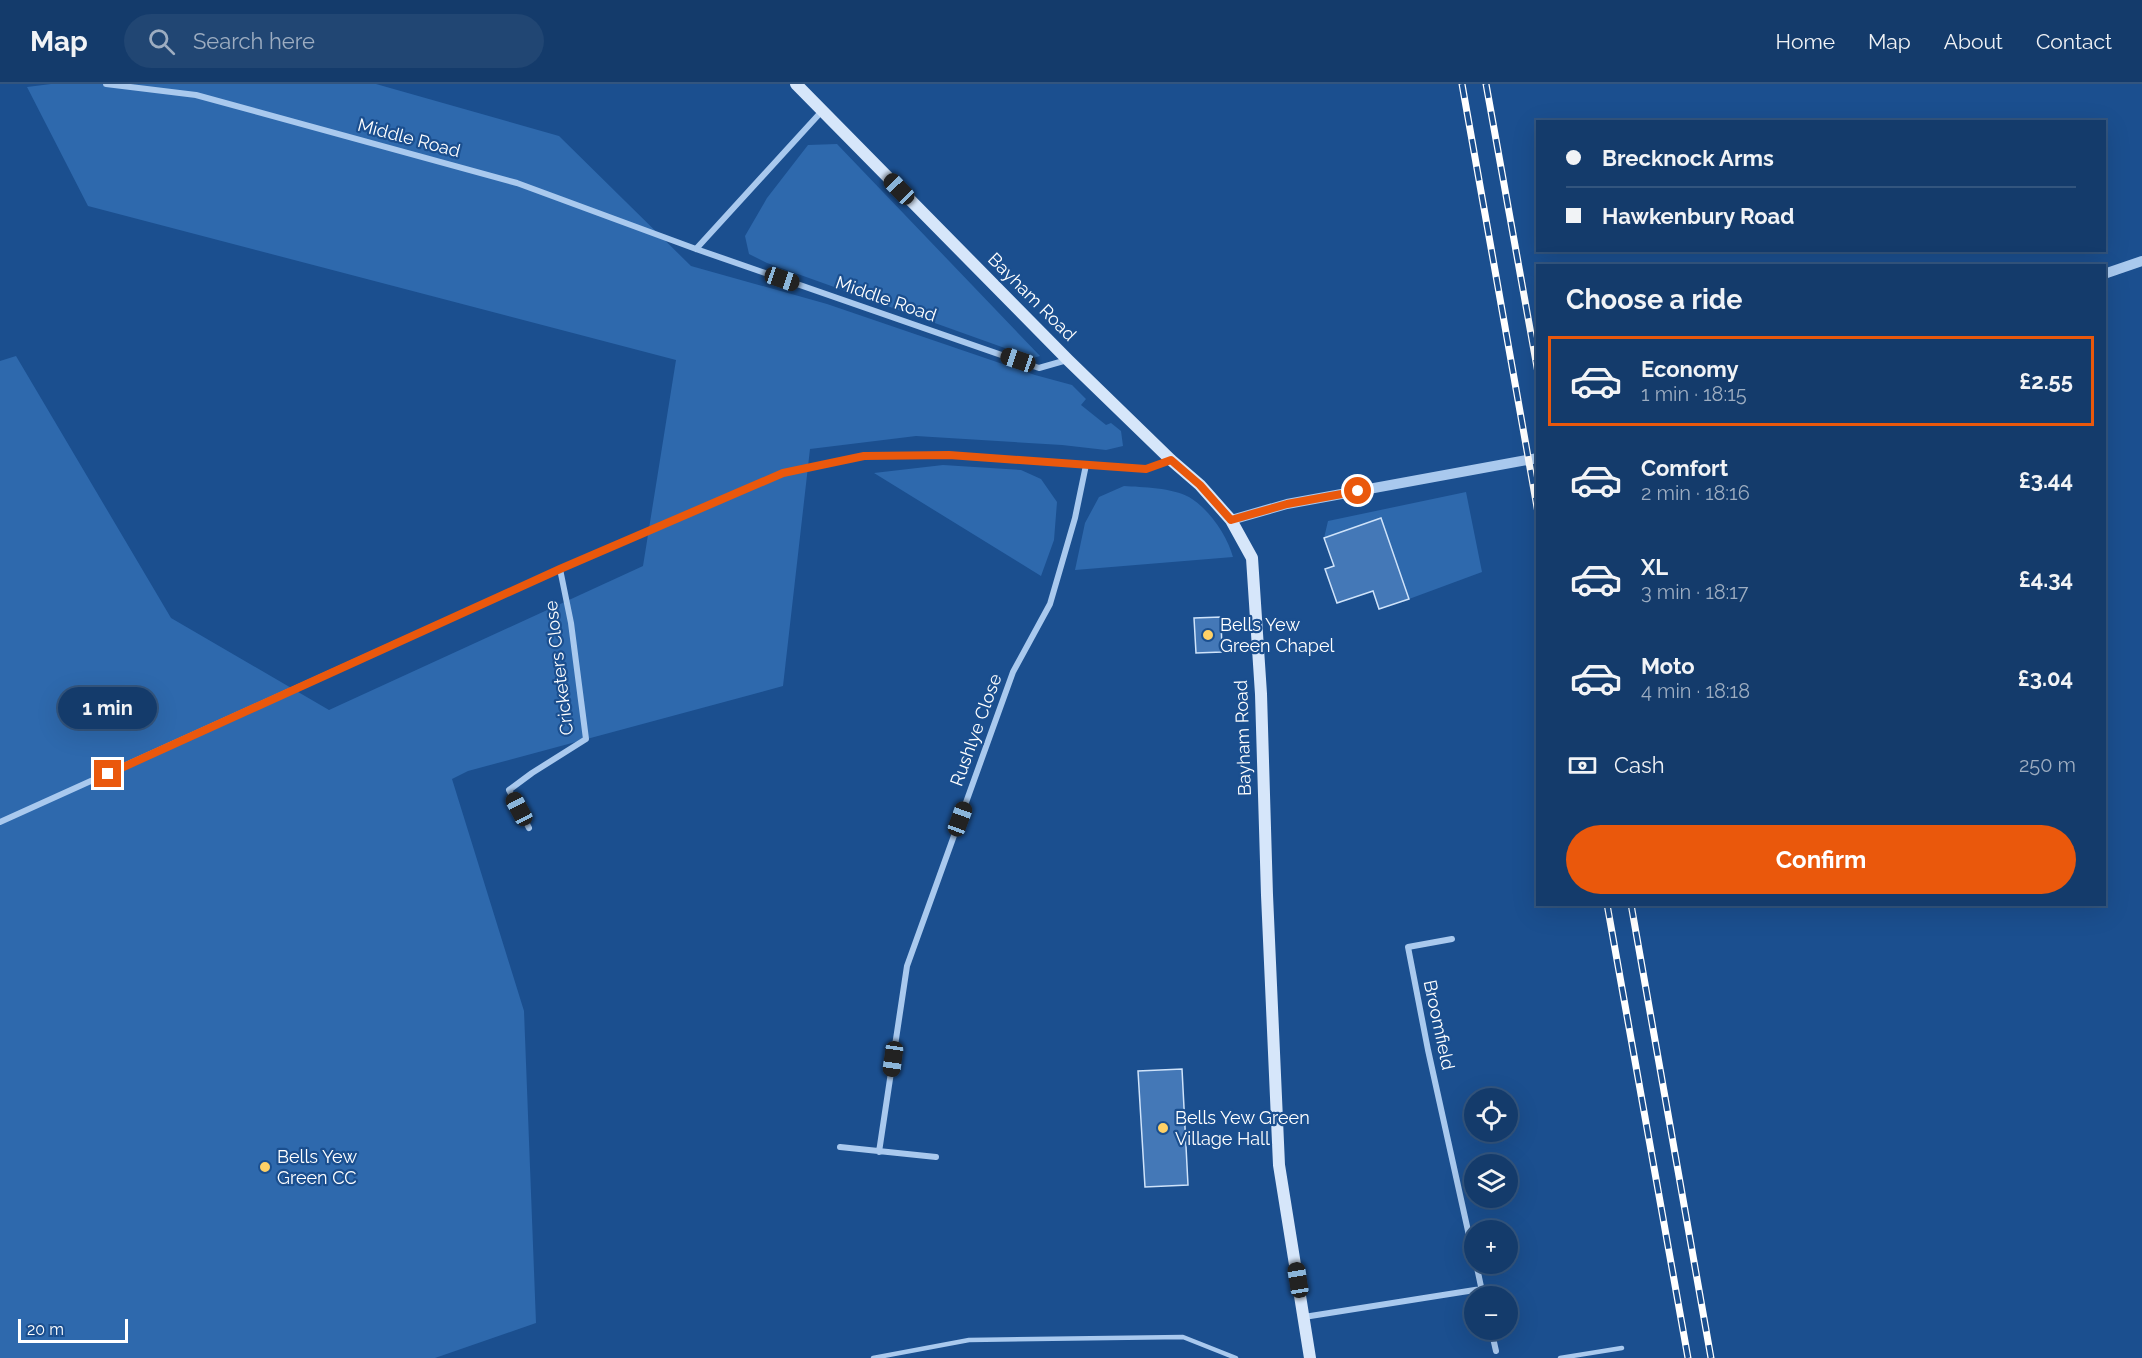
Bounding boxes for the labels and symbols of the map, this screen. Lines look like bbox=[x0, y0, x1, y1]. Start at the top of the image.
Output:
street label: Middle Road bbox=[356, 114, 463, 161]
car bbox=[880, 170, 918, 208]
street label: Bayham Road bbox=[984, 248, 1081, 345]
car bbox=[762, 265, 802, 293]
street label: Middle Road bbox=[833, 271, 939, 326]
car bbox=[998, 346, 1038, 374]
route start bbox=[1344, 477, 1371, 504]
street label: Cricketers Close bbox=[540, 599, 577, 736]
place label: Bells Yew Green Chapel bbox=[1220, 614, 1334, 656]
marker: Bells Yew Green Chapel bbox=[1201, 628, 1215, 642]
street label: Rushlye Close bbox=[946, 670, 1006, 789]
street label: Bayham Road bbox=[1230, 680, 1255, 796]
callout: 1 min bbox=[58, 687, 158, 729]
route end bbox=[94, 760, 121, 787]
car bbox=[503, 789, 535, 829]
car bbox=[945, 799, 975, 839]
street label: Broomfield bbox=[1420, 978, 1459, 1072]
car bbox=[882, 1040, 904, 1078]
place label: Bells Yew Green Village Hall bbox=[1175, 1107, 1310, 1149]
marker: Bells Yew Green Village Hall bbox=[1156, 1121, 1170, 1135]
place label: Bells Yew Green CC bbox=[277, 1146, 357, 1188]
marker: Bells Yew Green CC bbox=[258, 1160, 272, 1174]
car bbox=[1286, 1261, 1310, 1299]
scale bar bbox=[18, 1316, 128, 1344]

